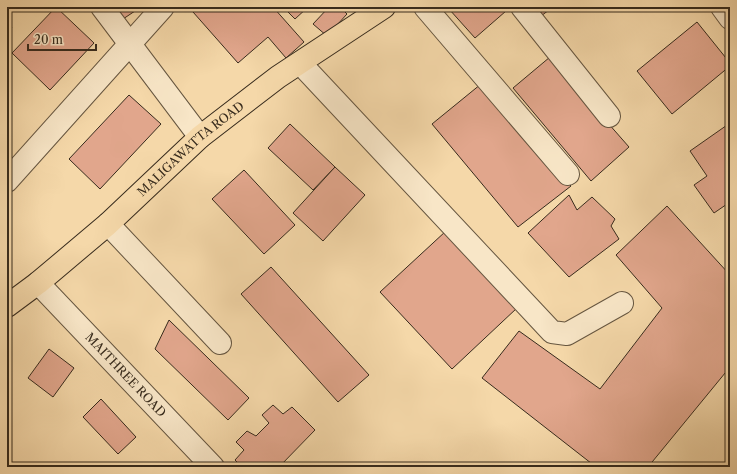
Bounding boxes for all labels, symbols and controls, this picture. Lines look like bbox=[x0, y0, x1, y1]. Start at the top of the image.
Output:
scale bar bbox=[28, 26, 96, 52]
text: 20 m bbox=[34, 32, 63, 47]
street label: MALIGAWATTA ROAD bbox=[134, 98, 247, 199]
street label: MAITHREE ROAD bbox=[82, 330, 170, 420]

